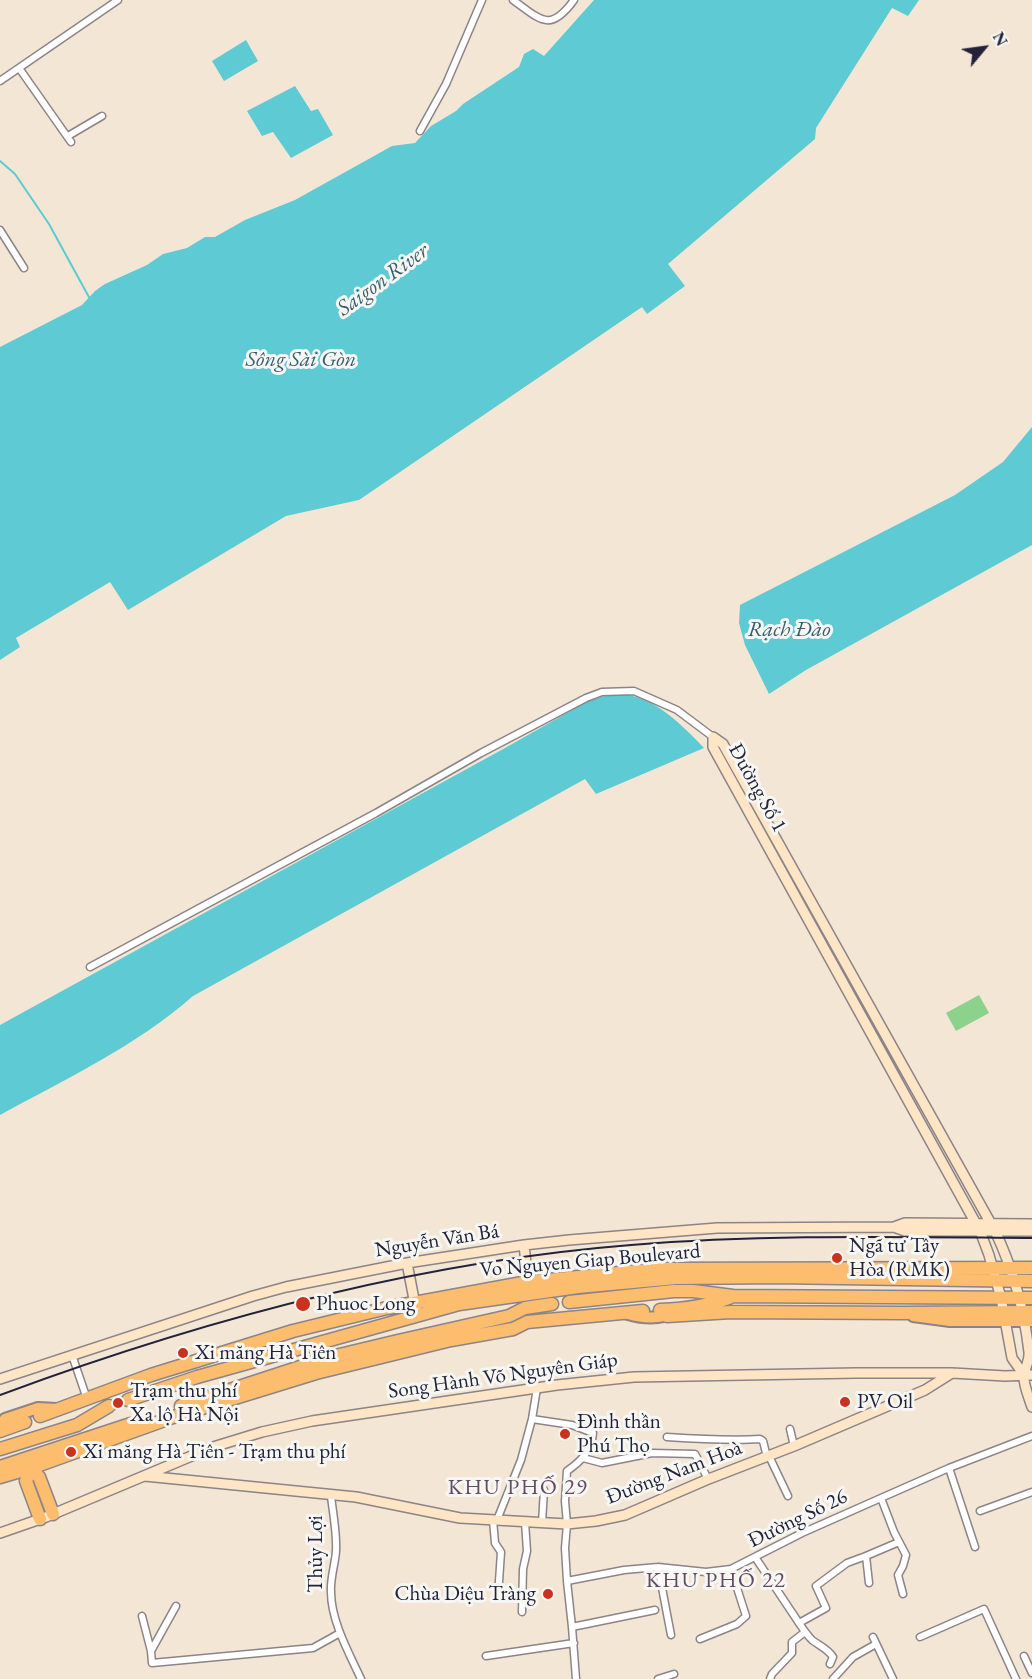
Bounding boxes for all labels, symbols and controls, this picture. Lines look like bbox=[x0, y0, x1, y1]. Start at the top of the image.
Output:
north arrow bbox=[954, 18, 1014, 78]
text: N bbox=[988, 28, 1013, 50]
water label: Saigon River bbox=[332, 238, 434, 322]
water label: Sông Sài Gòn bbox=[246, 347, 356, 373]
water label: Rạch Đào bbox=[747, 617, 831, 643]
street label: Đường Số 1 bbox=[722, 739, 792, 837]
street label: Nguyễn Văn Bá bbox=[373, 1219, 501, 1263]
place label: Ngã tư Tây Hòa (RMK) bbox=[849, 1233, 950, 1283]
street label: Vo Nguyen Giap Boulevard bbox=[479, 1239, 701, 1283]
marker: Ngã tư Tây Hòa (RMK) bbox=[830, 1251, 844, 1265]
place label: Phuoc Long bbox=[316, 1291, 415, 1317]
marker: Phuoc Long bbox=[294, 1295, 312, 1313]
place label: Xi măng Hà Tiên bbox=[195, 1340, 336, 1366]
marker: Xi măng Hà Tiên bbox=[176, 1346, 190, 1360]
street label: Song Hành Võ Nguyên Giáp bbox=[387, 1347, 619, 1405]
place label: Trạm thu phí Xa lộ Hà Nội bbox=[130, 1378, 239, 1428]
place label: PV Oil bbox=[857, 1389, 913, 1415]
marker: PV Oil bbox=[838, 1395, 852, 1409]
marker: Trạm thu phí Xa lộ Hà Nội bbox=[111, 1396, 125, 1410]
place label: Đình thần Phú Thọ bbox=[577, 1409, 661, 1459]
marker: Đình thần Phú Thọ bbox=[558, 1427, 572, 1441]
street label: Đường Nam Hoà bbox=[602, 1436, 746, 1510]
place label: Xi măng Hà Tiên - Trạm thu phí bbox=[83, 1439, 346, 1465]
marker: Xi măng Hà Tiên - Trạm thu phí bbox=[64, 1445, 78, 1459]
district label: KHU PHỐ 29 bbox=[448, 1475, 588, 1501]
street label: Đường Số 26 bbox=[744, 1484, 852, 1554]
street label: Thủy Lợi bbox=[303, 1515, 329, 1593]
district label: KHU PHỐ 22 bbox=[646, 1568, 786, 1594]
place label: Chùa Diệu Tràng bbox=[395, 1581, 536, 1607]
marker: Chùa Diệu Tràng bbox=[541, 1587, 555, 1601]

